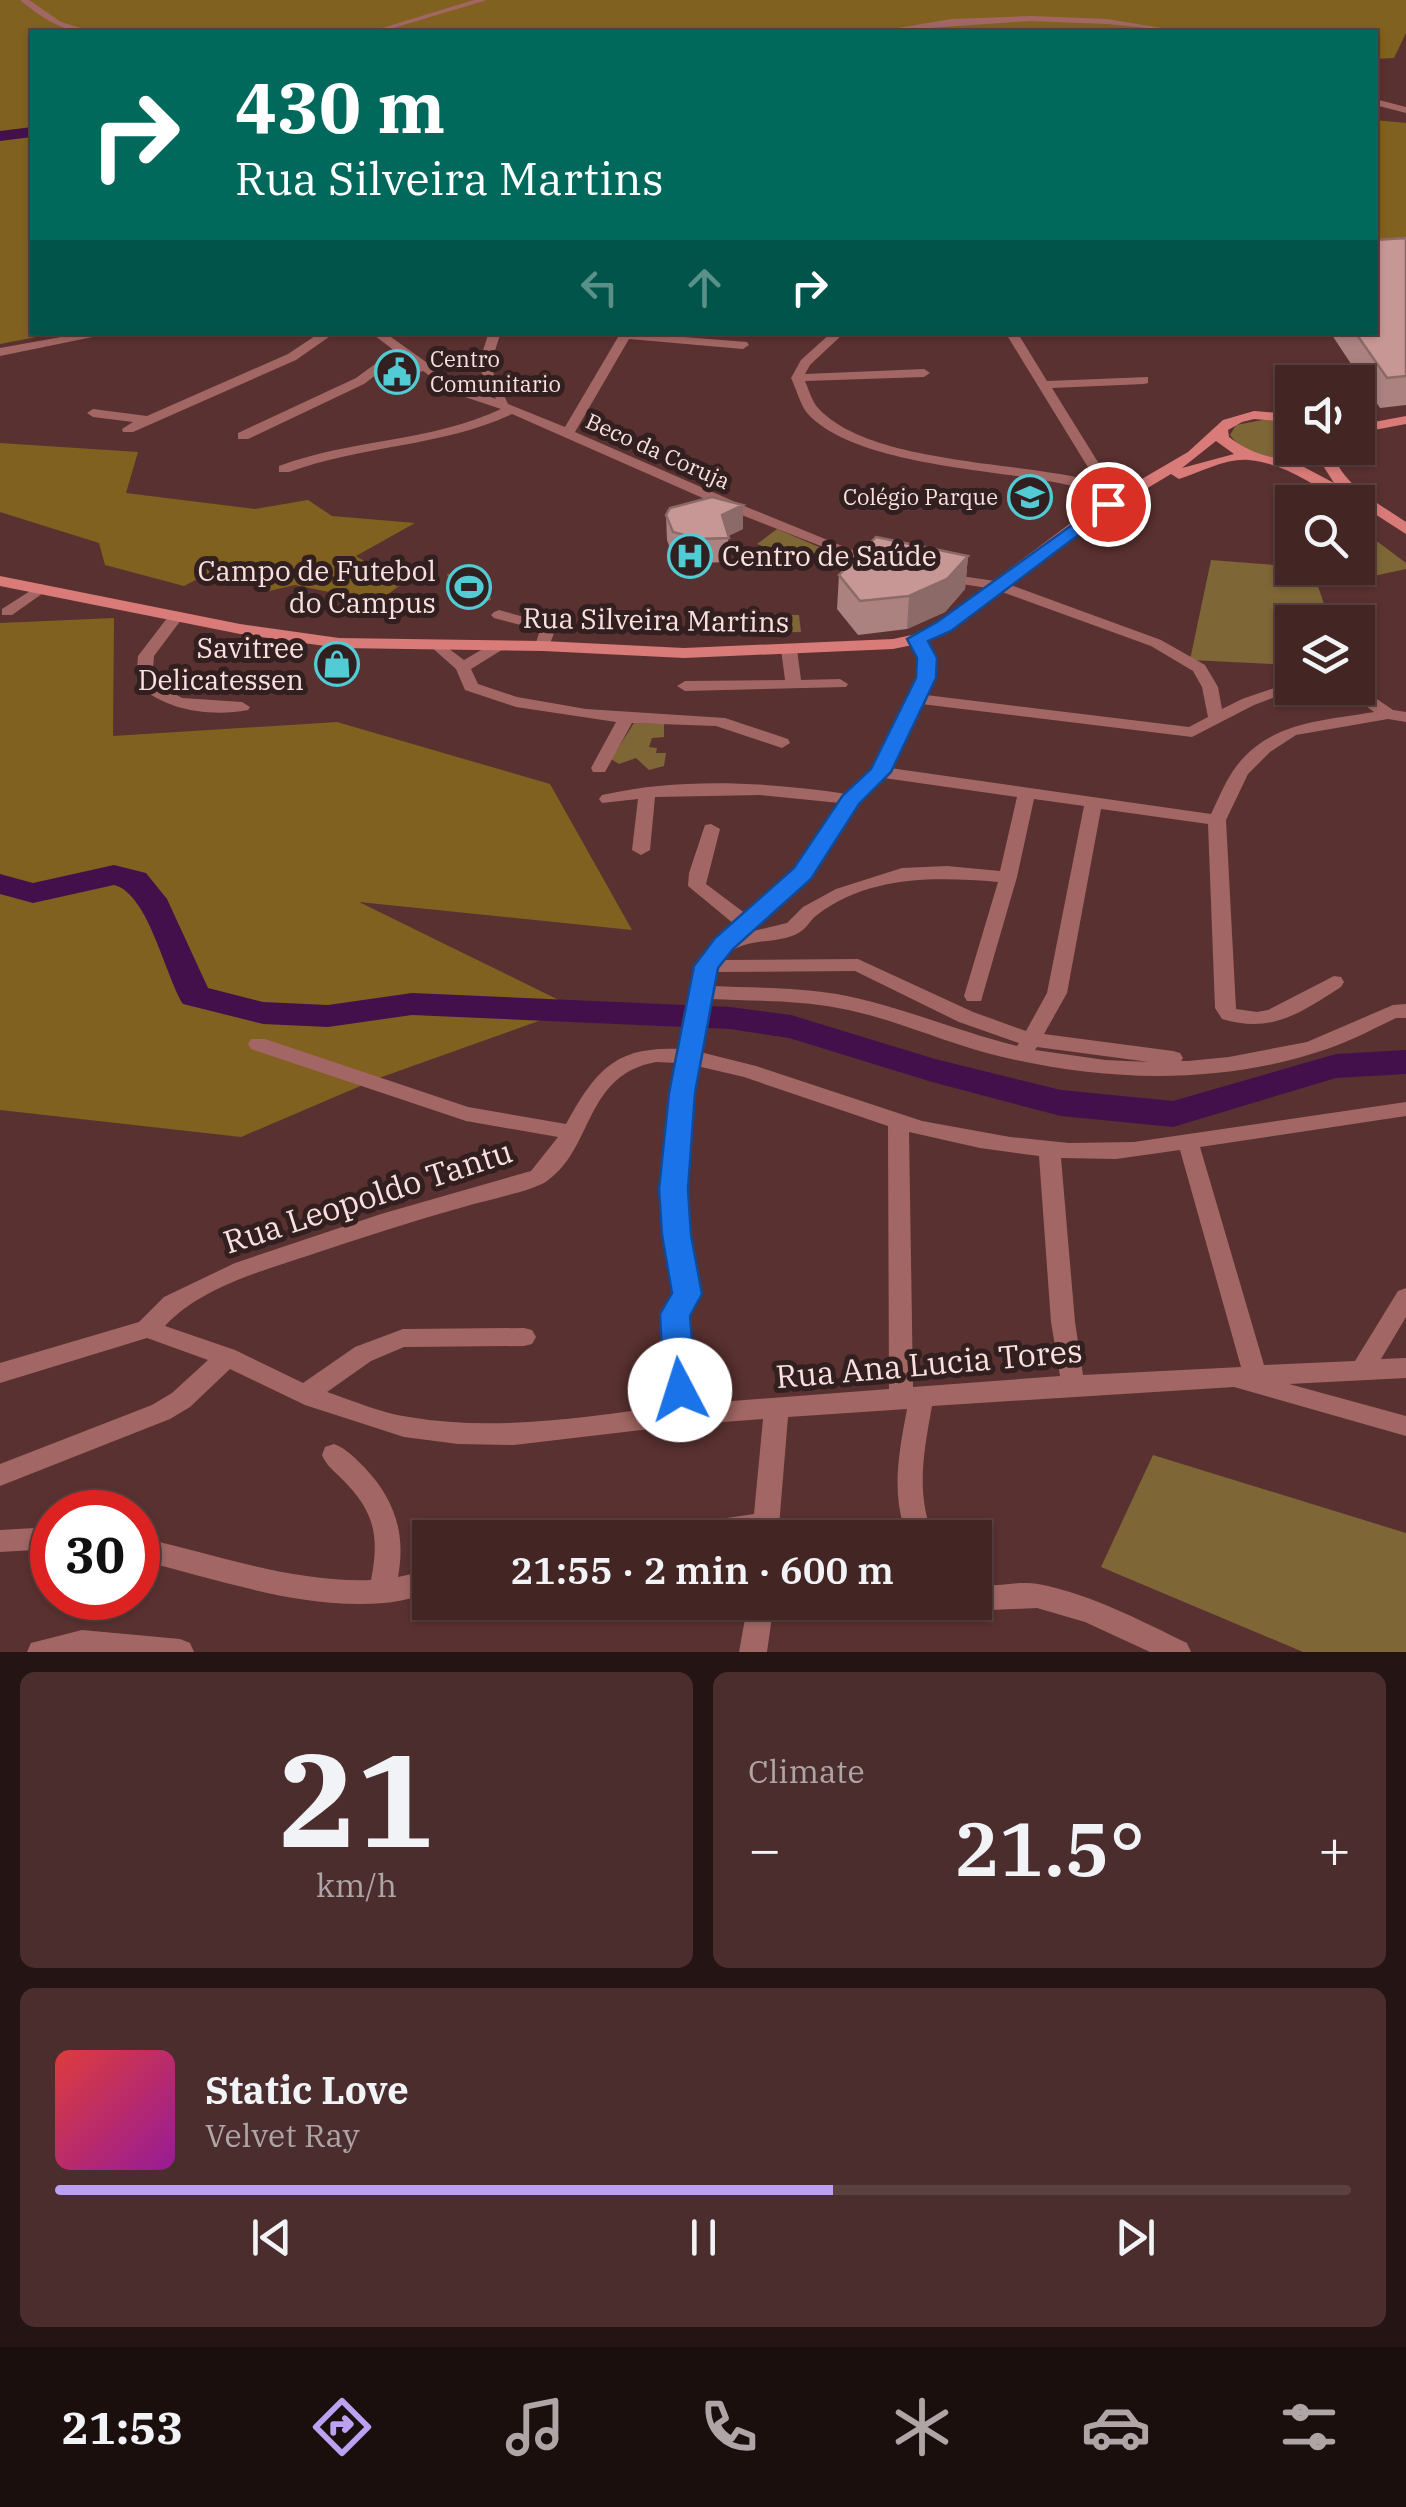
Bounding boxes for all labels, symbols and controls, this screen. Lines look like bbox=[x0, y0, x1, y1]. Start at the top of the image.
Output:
text: 430 m bbox=[235, 61, 445, 152]
icon: right bbox=[70, 70, 200, 200]
text: Rua Silveira Martins bbox=[235, 149, 664, 207]
icon: left bbox=[572, 260, 627, 315]
icon: ahead bbox=[677, 260, 732, 315]
icon: right bbox=[782, 260, 837, 315]
place label: Centro Comunitario bbox=[430, 344, 561, 398]
public building icon: Centro Comunitario bbox=[374, 349, 420, 395]
map controls bbox=[1275, 365, 1375, 705]
button: sound bbox=[1275, 365, 1375, 465]
street label: Beco da Coruja bbox=[582, 406, 735, 495]
pin bbox=[1066, 462, 1151, 547]
school or university icon: Colégio Parque bbox=[1007, 474, 1053, 520]
icon: arrive bbox=[1081, 477, 1136, 532]
place label: Colégio Parque bbox=[843, 482, 998, 511]
button: search bbox=[1275, 485, 1375, 585]
hospital icon: Centro de Saúde bbox=[667, 533, 713, 579]
place label: Centro de Saúde bbox=[722, 537, 937, 574]
place label: Campo de Futebol do Campus bbox=[198, 552, 436, 621]
sports icon: Campo de Futebol do Campus bbox=[446, 564, 492, 610]
street label: Rua Silveira Martins bbox=[522, 599, 790, 640]
button: layers bbox=[1275, 605, 1375, 705]
place label: Savitree Delicatessen bbox=[138, 629, 304, 698]
shop icon: Savitree Delicatessen bbox=[314, 641, 360, 687]
street label: Rua Leopoldo Tantu bbox=[218, 1130, 518, 1263]
street label: Rua Ana Lucia Tores bbox=[774, 1329, 1084, 1397]
position arrow bbox=[628, 1338, 732, 1442]
speed limit sign: 30 bbox=[30, 1490, 160, 1620]
text: 21:55 · 2 min · 600 m bbox=[510, 1545, 894, 1594]
text: 21 bbox=[278, 1714, 435, 1883]
text: Climate bbox=[748, 1750, 865, 1792]
text: 21.5° bbox=[954, 1799, 1145, 1897]
text: − bbox=[748, 1813, 781, 1884]
text: + bbox=[1318, 1813, 1351, 1884]
text: km/h bbox=[316, 1864, 397, 1906]
text: Static Love bbox=[205, 2065, 409, 2114]
text: Velvet Ray bbox=[205, 2114, 360, 2156]
icon: previous bbox=[244, 2210, 299, 2265]
icon: pause bbox=[676, 2210, 731, 2265]
icon: next bbox=[1108, 2210, 1163, 2265]
icon: directions bbox=[307, 2392, 377, 2462]
icon: music bbox=[500, 2392, 570, 2462]
icon: phone bbox=[694, 2392, 764, 2462]
icon: climate bbox=[887, 2392, 957, 2462]
icon: car bbox=[1081, 2392, 1151, 2462]
icon: filters bbox=[1274, 2392, 1344, 2462]
text: 21:53 bbox=[62, 2398, 183, 2456]

